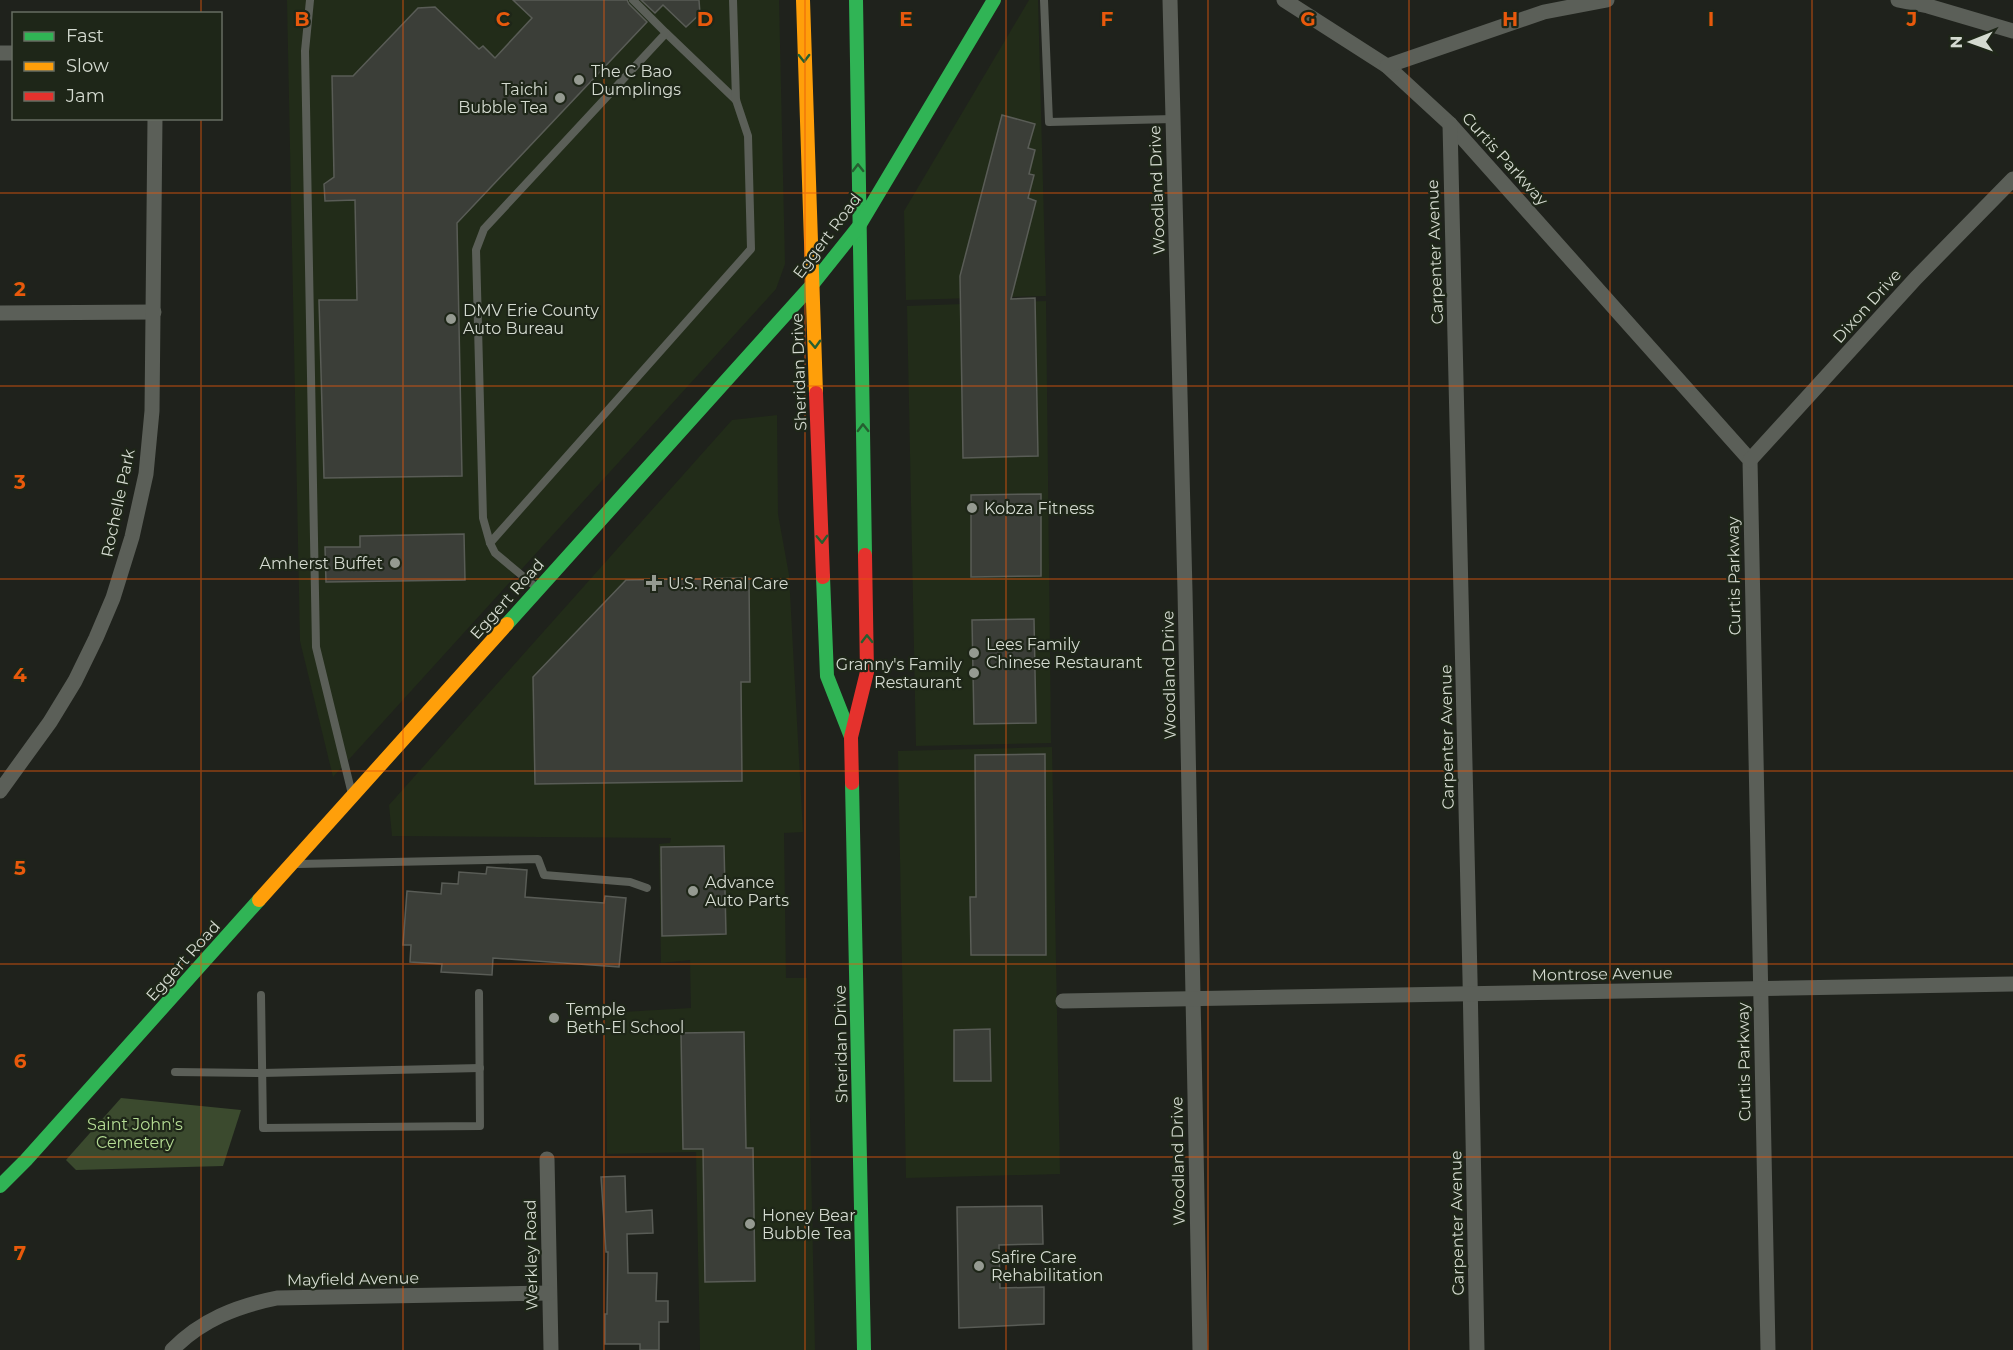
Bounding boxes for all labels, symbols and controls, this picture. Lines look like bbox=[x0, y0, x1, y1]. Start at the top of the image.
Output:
text: B bbox=[294, 7, 310, 31]
text: C bbox=[496, 7, 511, 31]
text: D bbox=[697, 7, 713, 31]
text: E bbox=[899, 7, 913, 31]
text: F bbox=[1101, 7, 1114, 31]
text: G bbox=[1300, 7, 1316, 31]
text: H bbox=[1502, 7, 1518, 31]
text: I bbox=[1708, 7, 1714, 31]
text: J bbox=[1906, 7, 1917, 31]
legend bbox=[12, 12, 222, 120]
north arrow bbox=[1941, 12, 2001, 72]
text: Fast bbox=[66, 25, 104, 47]
text: N bbox=[1947, 36, 1966, 49]
one-way arrow bbox=[798, 54, 810, 63]
text: Slow bbox=[66, 55, 109, 77]
place label: The C Bao Dumplings bbox=[591, 62, 681, 99]
marker: The C Bao Dumplings bbox=[572, 73, 586, 87]
place label: Taichi Bubble Tea bbox=[458, 80, 548, 117]
text: Jam bbox=[65, 85, 105, 107]
marker: Taichi Bubble Tea bbox=[553, 91, 567, 105]
street label: Curtis Parkway bbox=[1458, 108, 1552, 210]
street label: Woodland Drive bbox=[1145, 125, 1169, 255]
one-way arrow bbox=[852, 163, 865, 172]
street label: Carpenter Avenue bbox=[1423, 179, 1447, 325]
street label: Eggert Road bbox=[789, 190, 865, 282]
street label: Dixon Drive bbox=[1829, 265, 1905, 347]
text: 2 bbox=[14, 277, 26, 301]
place label: DMV Erie County Auto Bureau bbox=[463, 301, 599, 338]
marker: DMV Erie County Auto Bureau bbox=[444, 312, 458, 326]
street label: Sheridan Drive bbox=[787, 313, 811, 431]
one-way arrow bbox=[808, 339, 821, 348]
one-way arrow bbox=[857, 424, 869, 433]
street label: Rochelle Park bbox=[97, 447, 139, 559]
text: 3 bbox=[13, 470, 26, 494]
place label: Kobza Fitness bbox=[984, 499, 1095, 518]
marker: Kobza Fitness bbox=[965, 501, 979, 515]
street label: Curtis Parkway bbox=[1723, 516, 1745, 636]
one-way arrow bbox=[815, 534, 828, 543]
place label: Amherst Buffet bbox=[259, 554, 383, 573]
street label: Eggert Road bbox=[466, 555, 548, 643]
marker: Amherst Buffet bbox=[388, 556, 402, 570]
marker: U.S. Renal Care bbox=[645, 574, 663, 592]
place label: U.S. Renal Care bbox=[668, 574, 788, 593]
street label: Woodland Drive bbox=[1158, 610, 1180, 740]
one-way arrow bbox=[861, 634, 873, 643]
place label: Lees Family Chinese Restaurant bbox=[986, 635, 1143, 672]
marker: Lees Family Chinese Restaurant bbox=[967, 646, 981, 660]
place label: Granny's Family Restaurant bbox=[836, 655, 962, 692]
text: 4 bbox=[13, 663, 27, 687]
street label: Carpenter Avenue bbox=[1436, 664, 1458, 810]
marker: Granny's Family Restaurant bbox=[967, 666, 981, 680]
text: 5 bbox=[14, 856, 26, 880]
place label: Advance Auto Parts bbox=[705, 873, 789, 910]
marker: Advance Auto Parts bbox=[686, 884, 700, 898]
street label: Eggert Road bbox=[142, 917, 224, 1005]
street label: Montrose Avenue bbox=[1531, 963, 1673, 985]
street label: Sheridan Drive bbox=[830, 985, 852, 1103]
place label: Temple Beth-El School bbox=[566, 1000, 684, 1037]
street label: Curtis Parkway bbox=[1733, 1002, 1755, 1122]
marker: Temple Beth-El School bbox=[547, 1011, 561, 1025]
text: 6 bbox=[14, 1049, 27, 1073]
street label: Woodland Drive bbox=[1167, 1096, 1189, 1226]
park label: Saint John's Cemetery bbox=[87, 1115, 183, 1152]
street label: Carpenter Avenue bbox=[1446, 1150, 1468, 1296]
street label: Werkley Road bbox=[521, 1199, 541, 1311]
place label: Honey Bear Bubble Tea bbox=[762, 1206, 856, 1243]
marker: Honey Bear Bubble Tea bbox=[743, 1217, 757, 1231]
text: 7 bbox=[14, 1241, 26, 1265]
place label: Safire Care Rehabilitation bbox=[991, 1248, 1103, 1285]
marker: Safire Care Rehabilitation bbox=[972, 1259, 986, 1273]
street label: Mayfield Avenue bbox=[287, 1268, 419, 1290]

